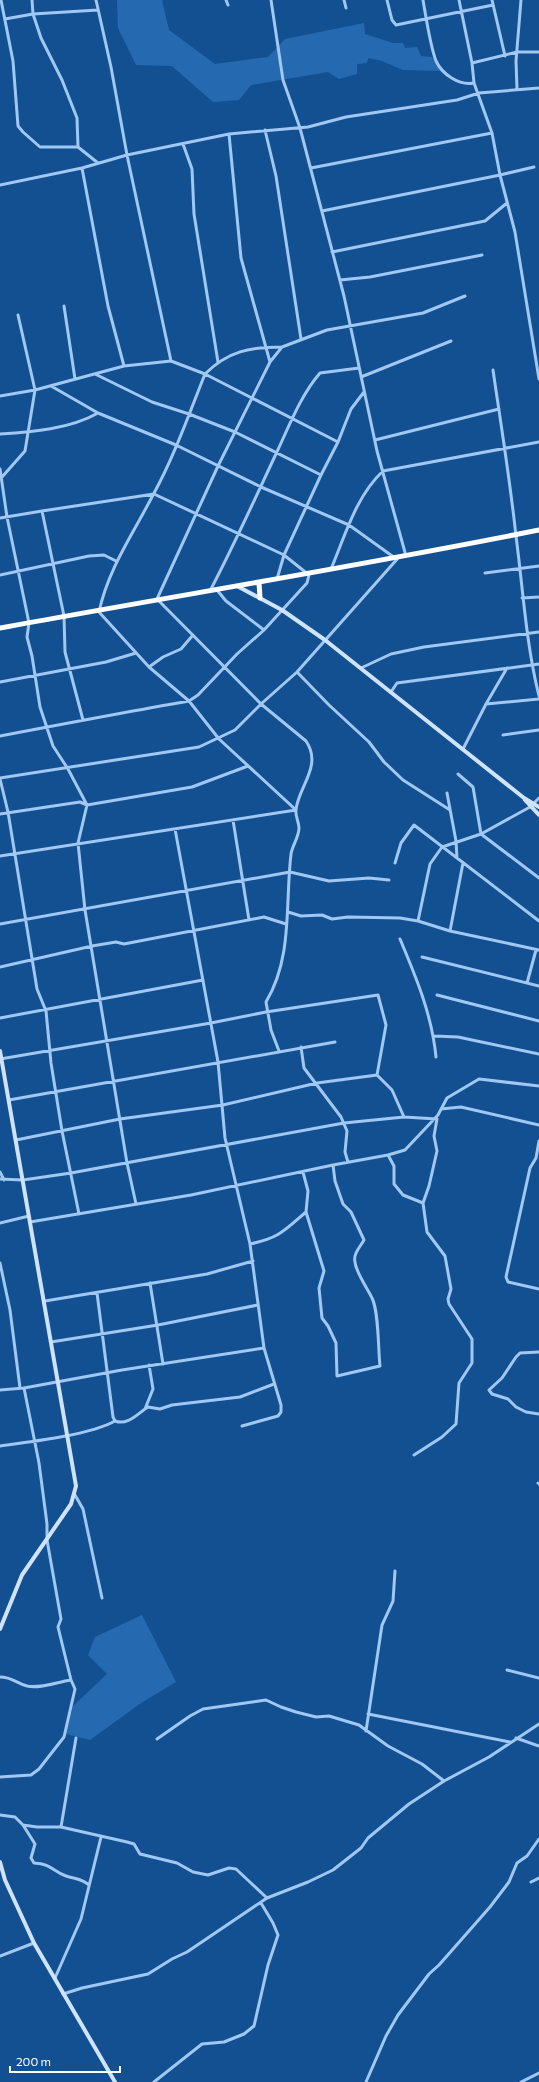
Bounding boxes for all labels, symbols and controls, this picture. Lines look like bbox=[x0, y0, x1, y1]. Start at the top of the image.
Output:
scale bar bbox=[10, 2048, 120, 2074]
text: 200 m bbox=[16, 2054, 51, 2068]

